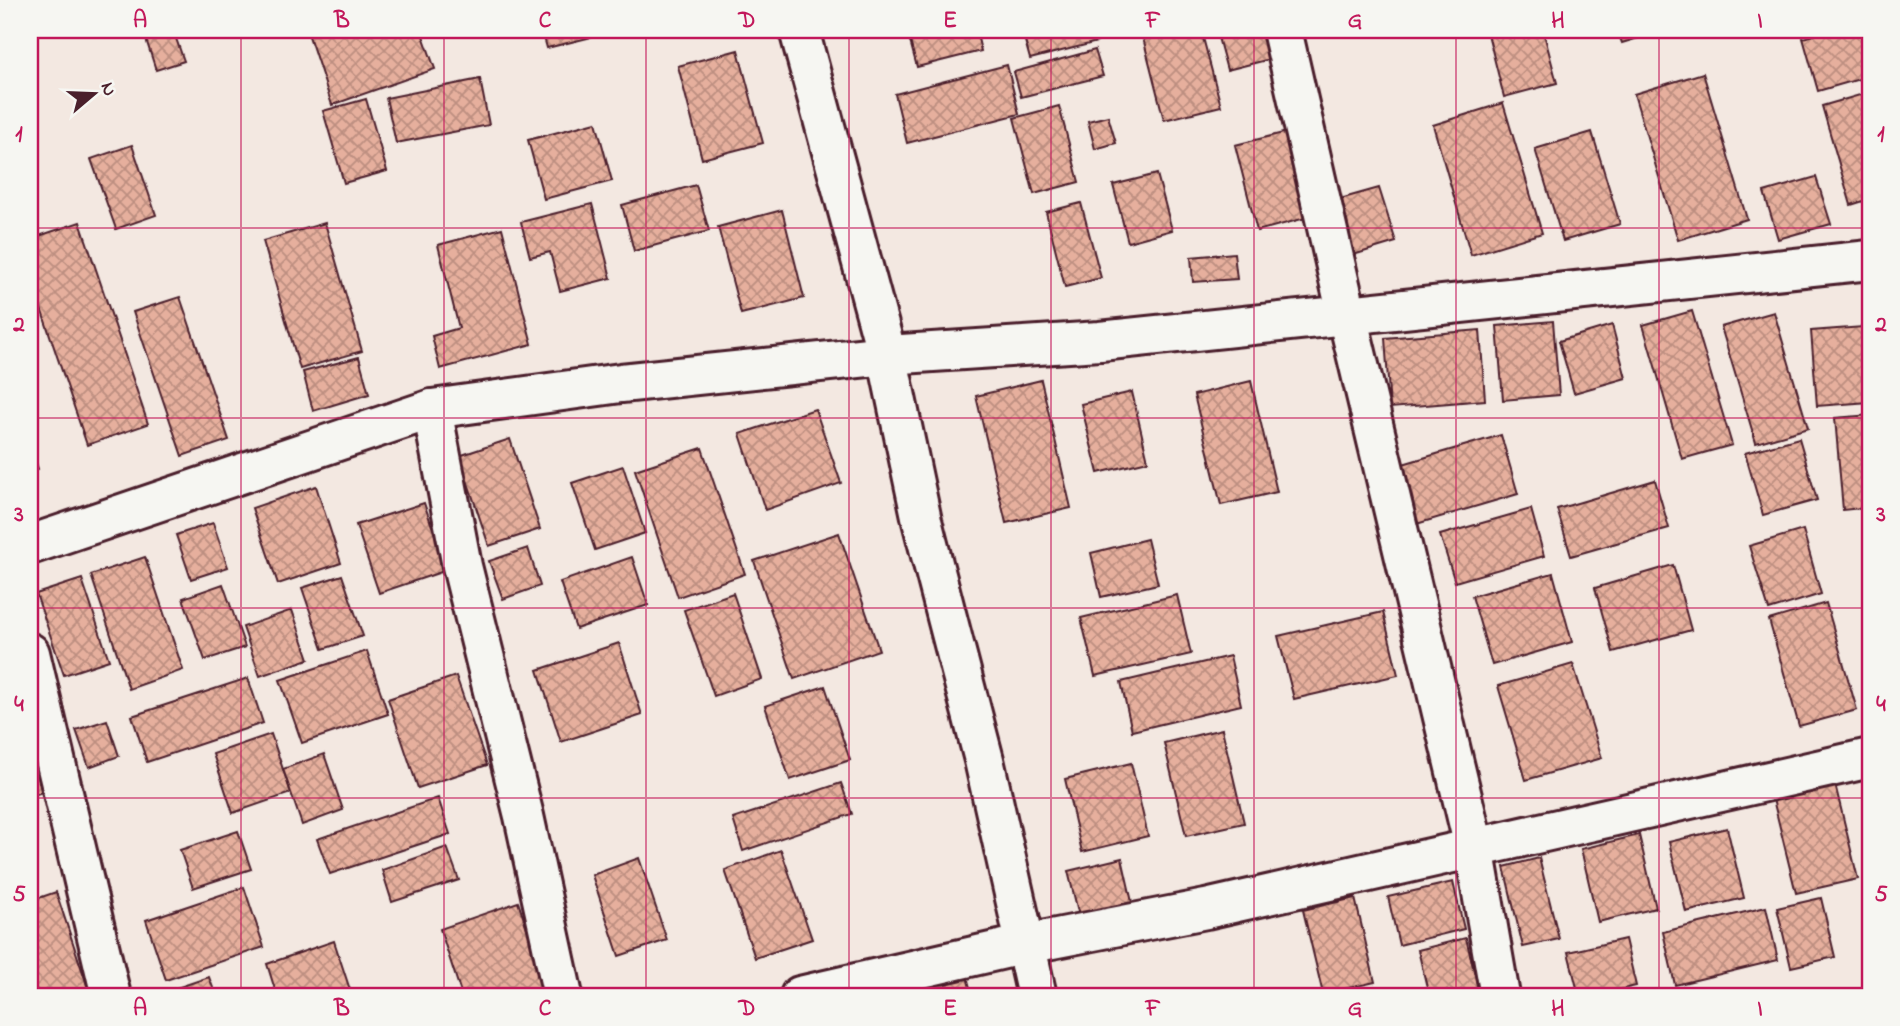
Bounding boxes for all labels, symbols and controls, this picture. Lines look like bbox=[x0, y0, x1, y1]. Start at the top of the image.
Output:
text: A bbox=[133, 5, 147, 38]
text: B bbox=[333, 5, 350, 38]
text: C bbox=[539, 5, 552, 38]
text: D bbox=[738, 5, 755, 38]
text: E bbox=[943, 5, 957, 38]
text: F bbox=[1145, 5, 1161, 38]
text: G bbox=[1348, 5, 1362, 38]
text: H bbox=[1551, 5, 1565, 38]
text: I bbox=[1757, 5, 1763, 38]
north arrow bbox=[60, 60, 130, 130]
text: N bbox=[93, 79, 123, 100]
text: 1 bbox=[15, 119, 23, 152]
text: 1 bbox=[1877, 119, 1885, 152]
text: 2 bbox=[12, 309, 25, 342]
text: 2 bbox=[1874, 309, 1887, 342]
text: 3 bbox=[13, 499, 24, 532]
text: 3 bbox=[1875, 499, 1886, 532]
text: 4 bbox=[14, 689, 24, 722]
text: 4 bbox=[1876, 689, 1886, 722]
text: 5 bbox=[12, 879, 26, 912]
text: 5 bbox=[1874, 879, 1888, 912]
text: A bbox=[133, 993, 147, 1026]
text: B bbox=[333, 993, 350, 1026]
text: C bbox=[539, 993, 552, 1026]
text: D bbox=[738, 993, 755, 1026]
text: E bbox=[943, 993, 957, 1026]
text: F bbox=[1145, 993, 1161, 1026]
text: G bbox=[1348, 993, 1362, 1026]
text: H bbox=[1551, 993, 1565, 1026]
text: I bbox=[1757, 993, 1763, 1026]

